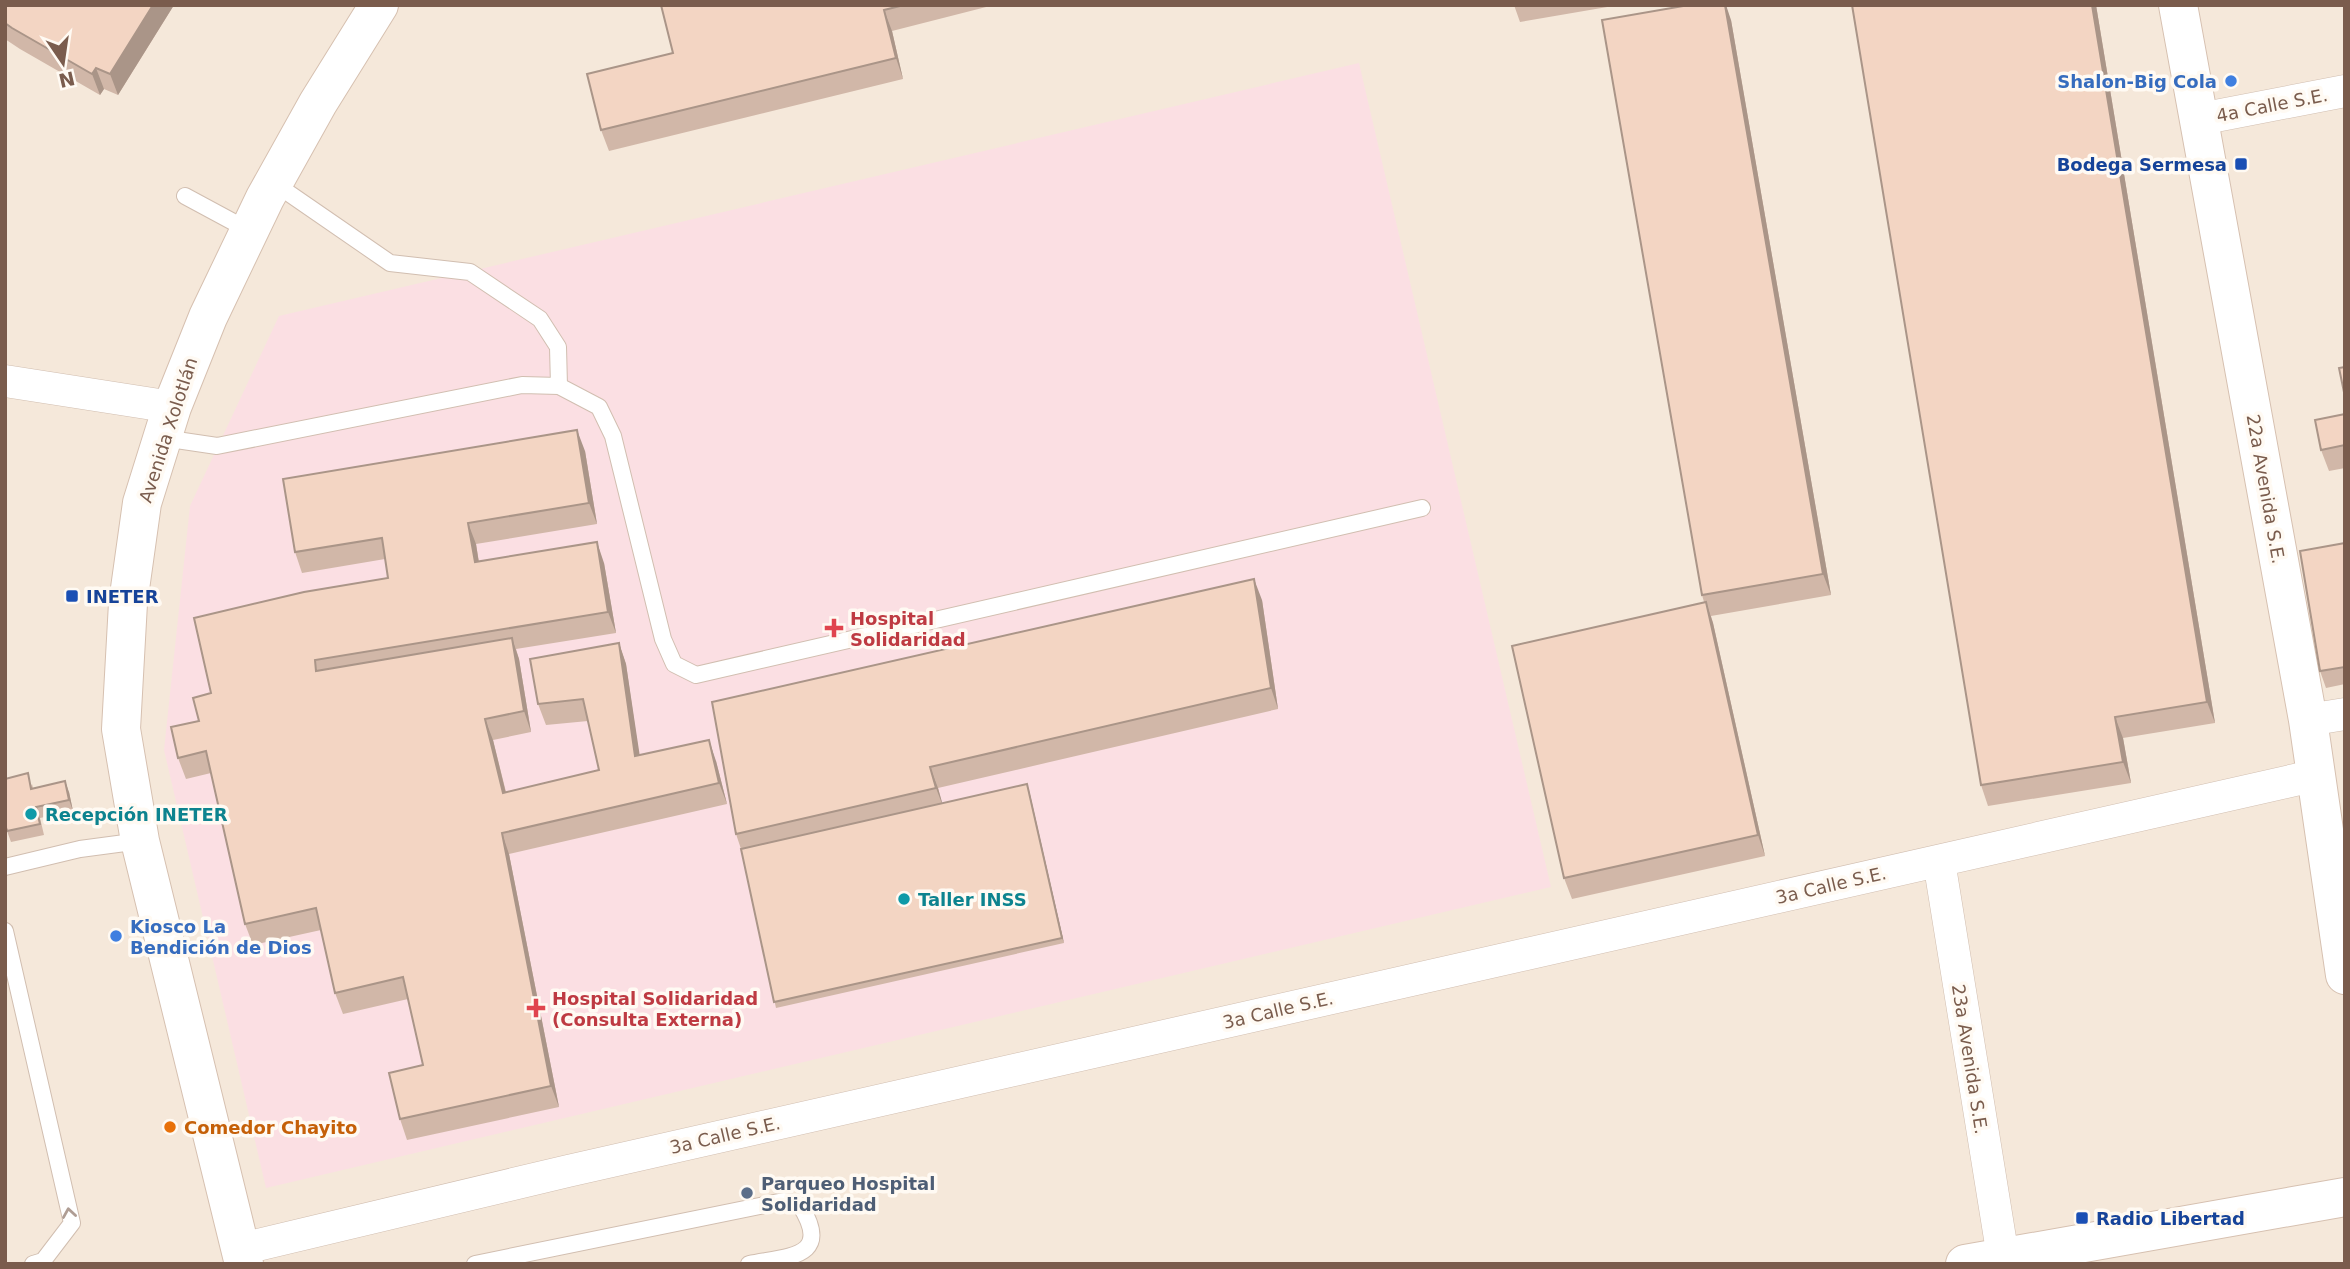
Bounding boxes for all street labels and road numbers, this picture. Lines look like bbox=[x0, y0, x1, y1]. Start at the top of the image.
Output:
street label: 4a Calle S.E. bbox=[2215, 84, 2329, 126]
street label: Avenida Xolotlán bbox=[135, 355, 201, 505]
street label: 22a Avenida S.E. bbox=[2243, 413, 2289, 565]
street label: 3a Calle S.E. bbox=[1774, 862, 1888, 908]
street label: 23a Avenida S.E. bbox=[1948, 983, 1992, 1135]
street label: 3a Calle S.E. bbox=[1221, 987, 1335, 1033]
street label: 3a Calle S.E. bbox=[668, 1112, 782, 1158]

